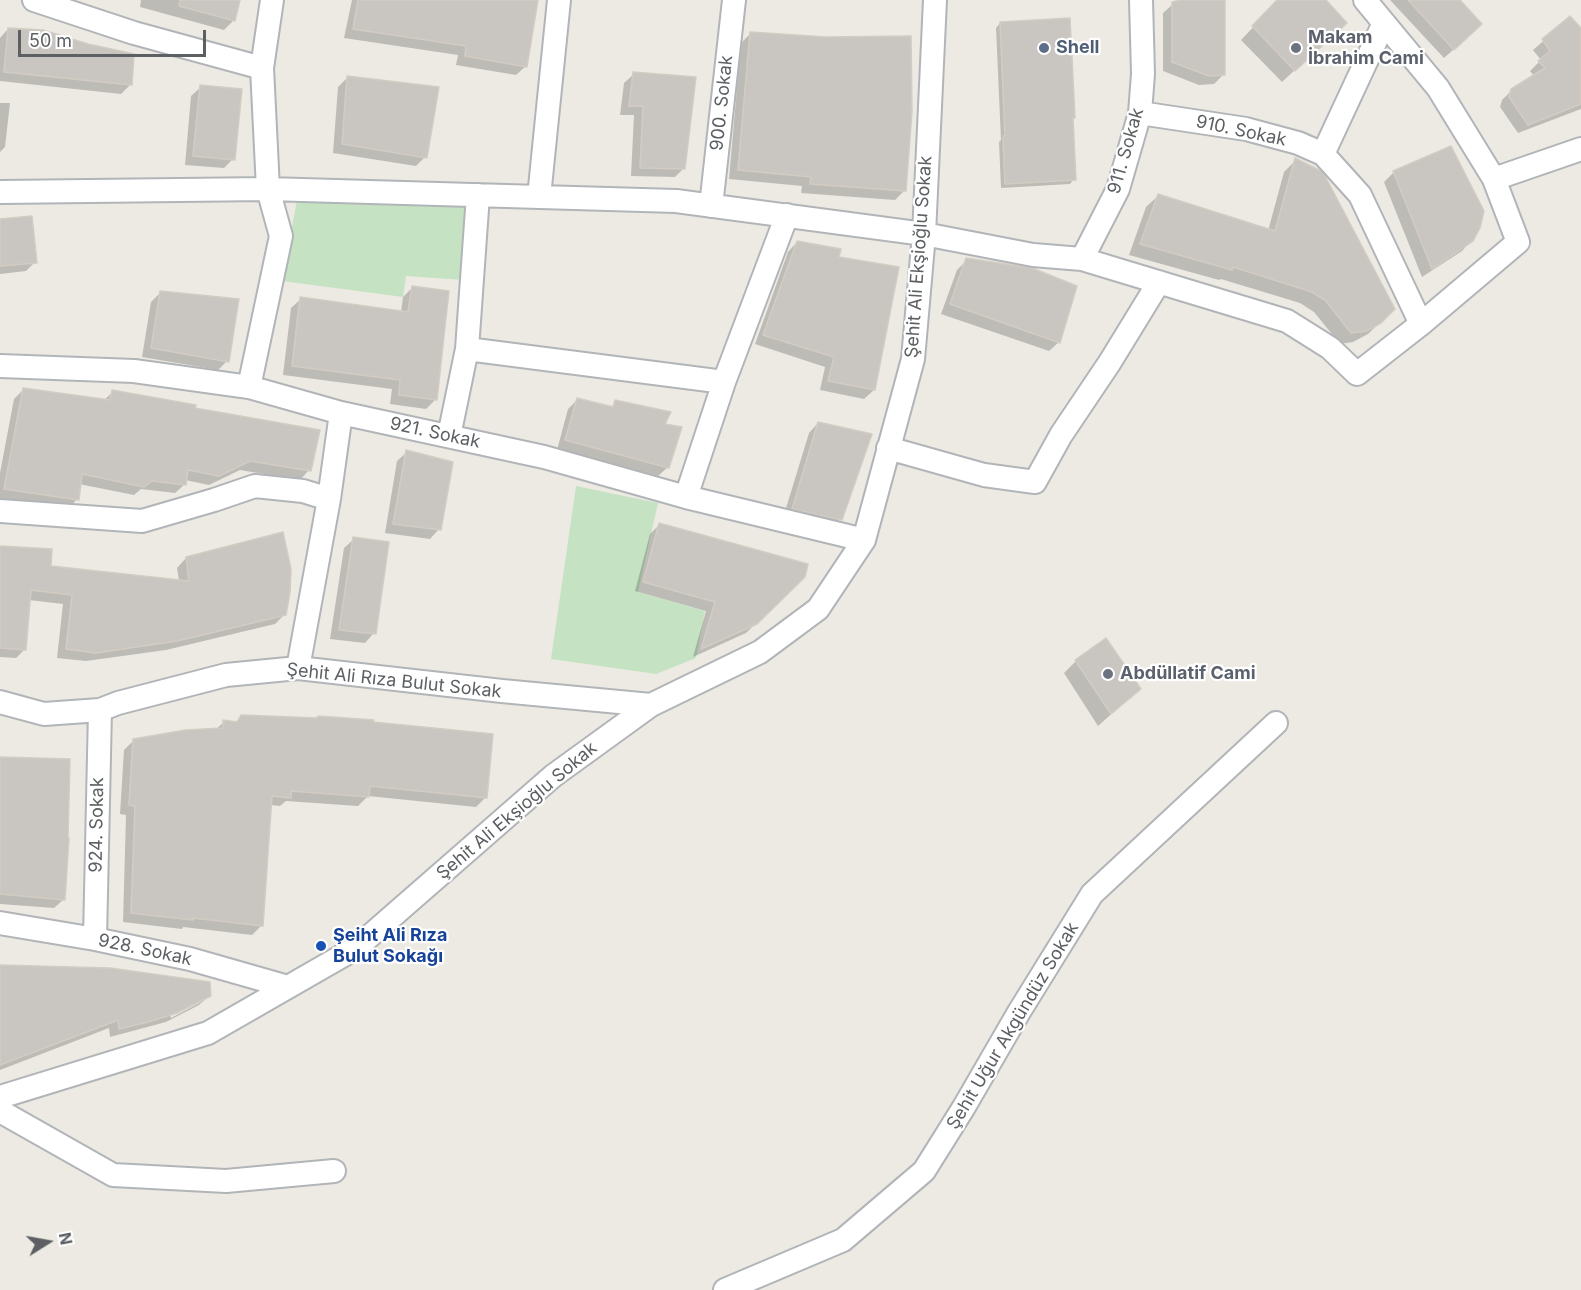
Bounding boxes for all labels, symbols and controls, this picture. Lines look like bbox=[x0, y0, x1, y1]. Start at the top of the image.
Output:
scale bar bbox=[21, 18, 208, 56]
place label: Makam İbrahim Cami bbox=[1308, 27, 1424, 70]
text: 50 m bbox=[29, 30, 72, 51]
place label: Shell bbox=[1056, 37, 1099, 59]
marker: Shell bbox=[1037, 41, 1051, 55]
marker: Makam İbrahim Cami bbox=[1289, 41, 1303, 55]
street label: 900. Sokak bbox=[706, 54, 738, 152]
street label: 911. Sokak bbox=[1103, 106, 1149, 196]
street label: 910. Sokak bbox=[1194, 111, 1288, 151]
street label: Şehit Ali Ekşioğlu Sokak bbox=[901, 155, 937, 359]
street label: 921. Sokak bbox=[388, 413, 482, 453]
street label: Şehit Ali Rıza Bulut Sokak bbox=[286, 659, 502, 703]
place label: Abdüllatif Cami bbox=[1120, 663, 1256, 685]
marker: Abdüllatif Cami bbox=[1101, 667, 1115, 681]
street label: Şehit Ali Ekşioğlu Sokak bbox=[432, 738, 602, 884]
street label: 924. Sokak bbox=[85, 777, 109, 873]
street label: Şehit Uğur Akgündüz Sokak bbox=[942, 918, 1084, 1134]
place label: Şeiht Ali Rıza Bulut Sokağı bbox=[333, 925, 447, 968]
street label: 928. Sokak bbox=[96, 930, 194, 970]
marker: Şeiht Ali Rıza Bulut Sokağı bbox=[314, 939, 328, 953]
north arrow bbox=[18, 1212, 78, 1272]
text: N bbox=[55, 1231, 77, 1246]

